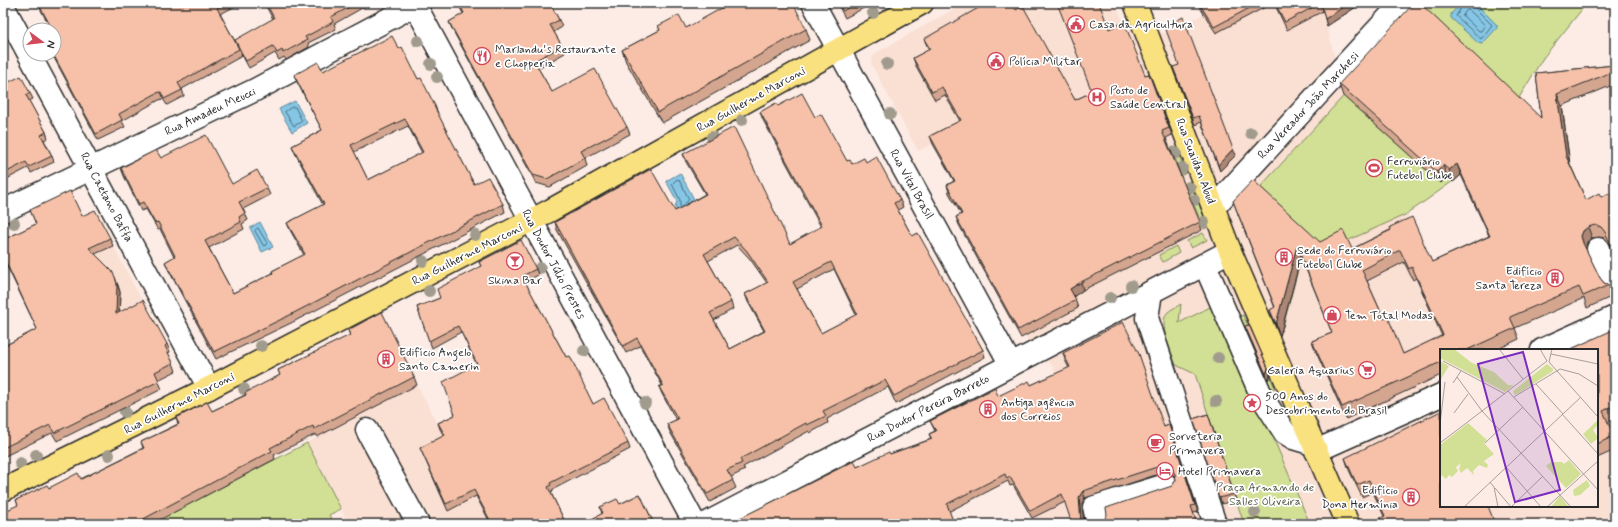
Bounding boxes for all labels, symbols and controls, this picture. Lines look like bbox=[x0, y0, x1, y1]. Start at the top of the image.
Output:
public building icon: Casa da Agricultura bbox=[1066, 14, 1086, 34]
place label: Casa da Agricultura bbox=[1089, 17, 1193, 33]
north arrow bbox=[22, 22, 62, 62]
text: N bbox=[43, 39, 58, 50]
place label: Marlandu's Restaurante e Chopperia bbox=[495, 42, 616, 72]
restaurant icon: Marlandu's Restaurante e Chopperia bbox=[472, 46, 492, 66]
street label: Rua Vereador João Marchesi bbox=[1254, 48, 1363, 163]
public building icon: Polícia Militar bbox=[986, 51, 1006, 71]
place label: Polícia Militar bbox=[1009, 54, 1081, 70]
street label: Rua Guilherme Marconi bbox=[694, 63, 809, 136]
place label: Posto de Saúde Central bbox=[1110, 83, 1186, 113]
street label: Rua Amadeu Meucci bbox=[162, 84, 259, 140]
hospital icon: Posto de Saúde Central bbox=[1087, 87, 1107, 107]
street label: Rua Suaidan Abud bbox=[1171, 116, 1219, 207]
street label: Rua Vital Brasil bbox=[885, 147, 937, 222]
street label: Rua Caetano Baffa bbox=[76, 150, 137, 245]
place label: Ferroviário Futebol Clube bbox=[1387, 154, 1453, 184]
sports icon: Ferroviário Futebol Clube bbox=[1364, 158, 1384, 178]
street label: Rua Doutor Júlio Prestes bbox=[517, 207, 589, 323]
street label: Rua Guilherme Marconi bbox=[409, 220, 526, 290]
place label: Sede do Ferroviário Futebol Clube bbox=[1297, 243, 1391, 273]
building icon: Sede do Ferroviário Futebol Clube bbox=[1274, 247, 1294, 267]
bar icon: Skina Bar bbox=[505, 251, 525, 271]
place label: Edifício Santa Tereza bbox=[1476, 264, 1542, 294]
building icon: Edifício Santa Tereza bbox=[1545, 268, 1565, 288]
place label: Skina Bar bbox=[488, 273, 542, 289]
shop icon: Tem Total Modas bbox=[1322, 305, 1342, 325]
place label: Tem Total Modas bbox=[1345, 308, 1433, 324]
place label: Edifício Angelo Santo Camerin bbox=[399, 345, 479, 375]
building icon: Edifício Angelo Santo Camerin bbox=[376, 349, 396, 369]
inset map bbox=[1440, 349, 1598, 507]
supermarket icon: Galeria Aquarius bbox=[1357, 360, 1377, 380]
place label: Galeria Aquarius bbox=[1267, 363, 1354, 379]
street label: Rua Guilherme Marconi bbox=[121, 369, 238, 439]
street label: Rua Doutor Pereira Barreto bbox=[865, 371, 992, 447]
place label: 500 Anos do Descobrimento do Brasil bbox=[1265, 389, 1387, 419]
place icon: 500 Anos do Descobrimento do Brasil bbox=[1242, 393, 1262, 413]
place label: Antiga agência dos Correios bbox=[1001, 395, 1075, 425]
building icon: Antiga agência dos Correios bbox=[978, 399, 998, 419]
place label: Sorveteria Primavera bbox=[1169, 429, 1225, 459]
cafe icon: Sorveteria Primavera bbox=[1146, 433, 1166, 453]
hotel icon: Hotel Primavera bbox=[1155, 461, 1175, 481]
place label: Hotel Primavera bbox=[1178, 464, 1262, 480]
park label: Praça Armando de Salles Oliveira bbox=[1216, 480, 1314, 510]
place label: Edifício Dona Hermínia bbox=[1321, 483, 1398, 513]
building icon: Edifício Dona Hermínia bbox=[1401, 487, 1421, 507]

